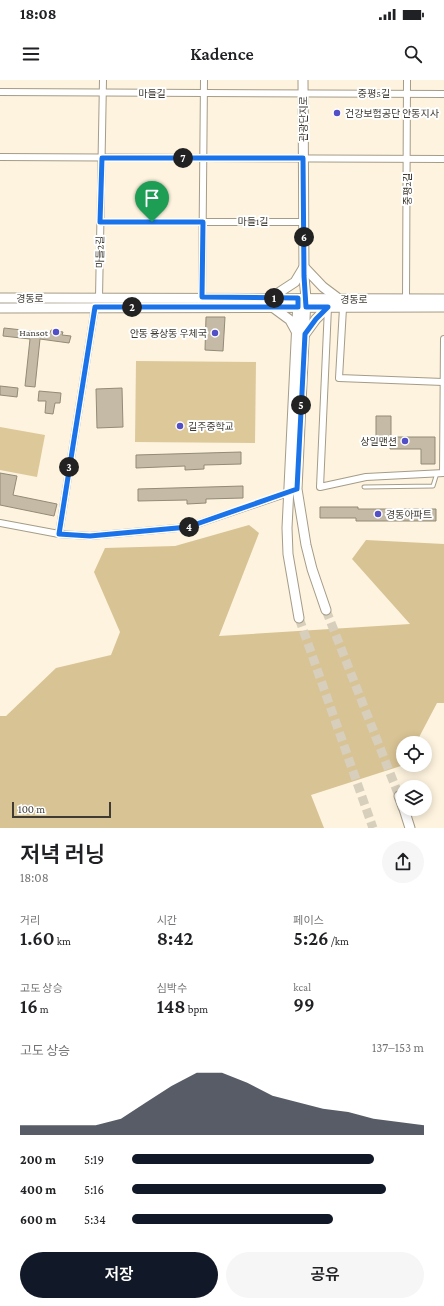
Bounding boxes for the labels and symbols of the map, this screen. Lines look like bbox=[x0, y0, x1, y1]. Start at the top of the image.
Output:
street label: 마들길 bbox=[138, 88, 166, 99]
street label: 중평5길 bbox=[358, 88, 390, 99]
street label: 관광단지로 bbox=[298, 96, 309, 142]
marker: 건강보험공단 안동지사 bbox=[332, 108, 342, 118]
place label: 건강보험공단 안동지사 bbox=[345, 108, 440, 119]
pin: 7 bbox=[173, 148, 193, 168]
street label: 중평2길 bbox=[402, 173, 413, 205]
pin bbox=[135, 181, 169, 222]
street label: 마들1길 bbox=[238, 216, 268, 227]
pin: 6 bbox=[294, 227, 314, 247]
street label: 마들2길 bbox=[94, 236, 106, 268]
pin: 1 bbox=[264, 288, 284, 308]
street label: 경동로 bbox=[16, 293, 44, 304]
street label: 경동로 bbox=[340, 294, 368, 305]
pin: 2 bbox=[122, 297, 142, 317]
place label: Hansot bbox=[19, 327, 49, 338]
marker: Hansot bbox=[51, 327, 61, 337]
place label: 안동 용상동 우체국 bbox=[130, 328, 207, 339]
marker: 안동 용상동 우체국 bbox=[210, 328, 220, 338]
pin: 5 bbox=[291, 395, 311, 415]
marker: 길주중학교 bbox=[175, 421, 185, 431]
place label: 길주중학교 bbox=[188, 421, 234, 432]
place label: 상일맨션 bbox=[360, 436, 397, 447]
marker: 상일맨션 bbox=[400, 436, 410, 446]
pin: 3 bbox=[59, 457, 79, 477]
marker: 경동아파트 bbox=[373, 509, 383, 519]
place label: 경동아파트 bbox=[386, 509, 432, 520]
pin: 4 bbox=[179, 517, 199, 537]
scale bar bbox=[12, 800, 111, 819]

